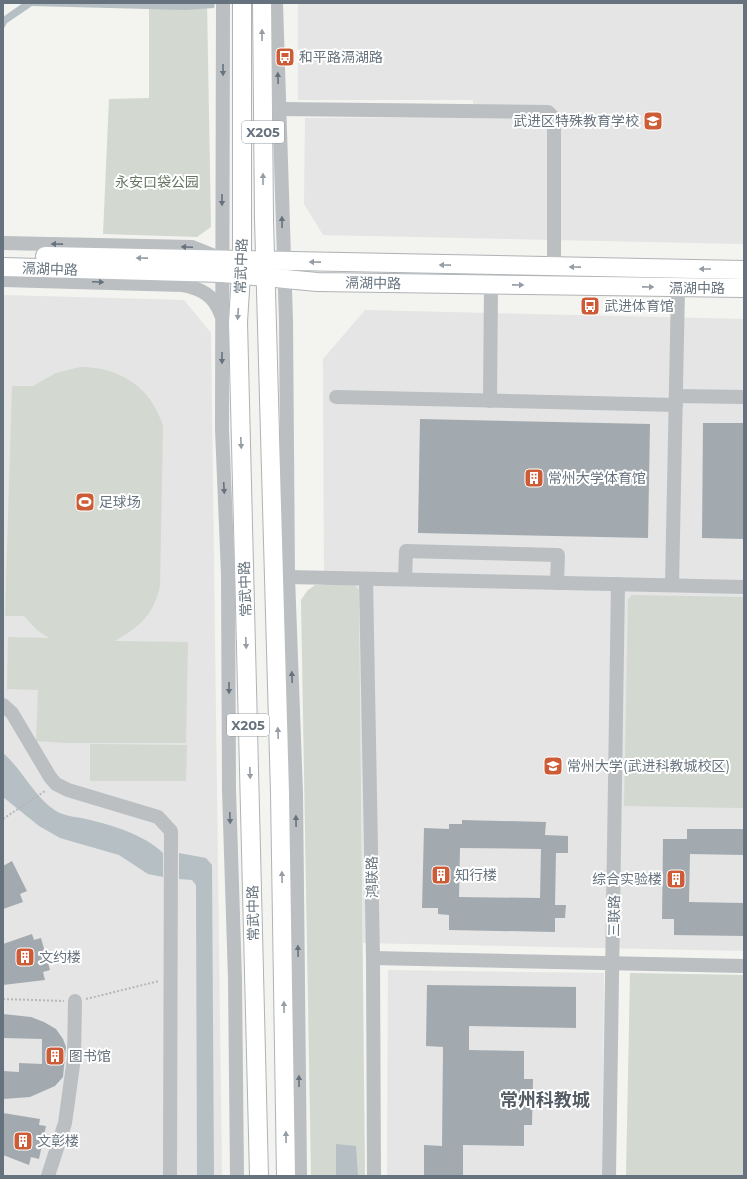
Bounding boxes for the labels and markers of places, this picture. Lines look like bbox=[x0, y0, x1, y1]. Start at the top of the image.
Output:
bus stop icon: 和平路滆湖路 bbox=[274, 46, 296, 68]
place label: 和平路滆湖路 bbox=[299, 48, 383, 66]
school or university icon: 武进区特殊教育学校 bbox=[642, 110, 664, 132]
place label: 武进区特殊教育学校 bbox=[513, 112, 639, 130]
bus stop icon: 武进体育馆 bbox=[579, 295, 601, 317]
place label: 武进体育馆 bbox=[604, 297, 674, 315]
building icon: 常州大学体育馆 bbox=[523, 467, 545, 489]
place label: 常州大学体育馆 bbox=[548, 469, 646, 487]
sports icon: 足球场 bbox=[74, 491, 96, 513]
place label: 足球场 bbox=[99, 493, 141, 511]
school or university icon: 常州大学(武进科教城校区) bbox=[542, 755, 564, 777]
place label: 常州大学(武进科教城校区) bbox=[567, 757, 730, 775]
building icon: 知行楼 bbox=[430, 864, 452, 886]
place label: 知行楼 bbox=[455, 866, 497, 884]
building icon: 综合实验楼 bbox=[665, 868, 687, 890]
place label: 综合实验楼 bbox=[592, 870, 662, 888]
building icon: 文约楼 bbox=[14, 946, 36, 968]
place label: 文约楼 bbox=[39, 948, 81, 966]
building icon: 图书馆 bbox=[44, 1045, 66, 1067]
place label: 图书馆 bbox=[69, 1047, 111, 1065]
building icon: 文彰楼 bbox=[12, 1130, 34, 1152]
place label: 文彰楼 bbox=[37, 1132, 79, 1150]

